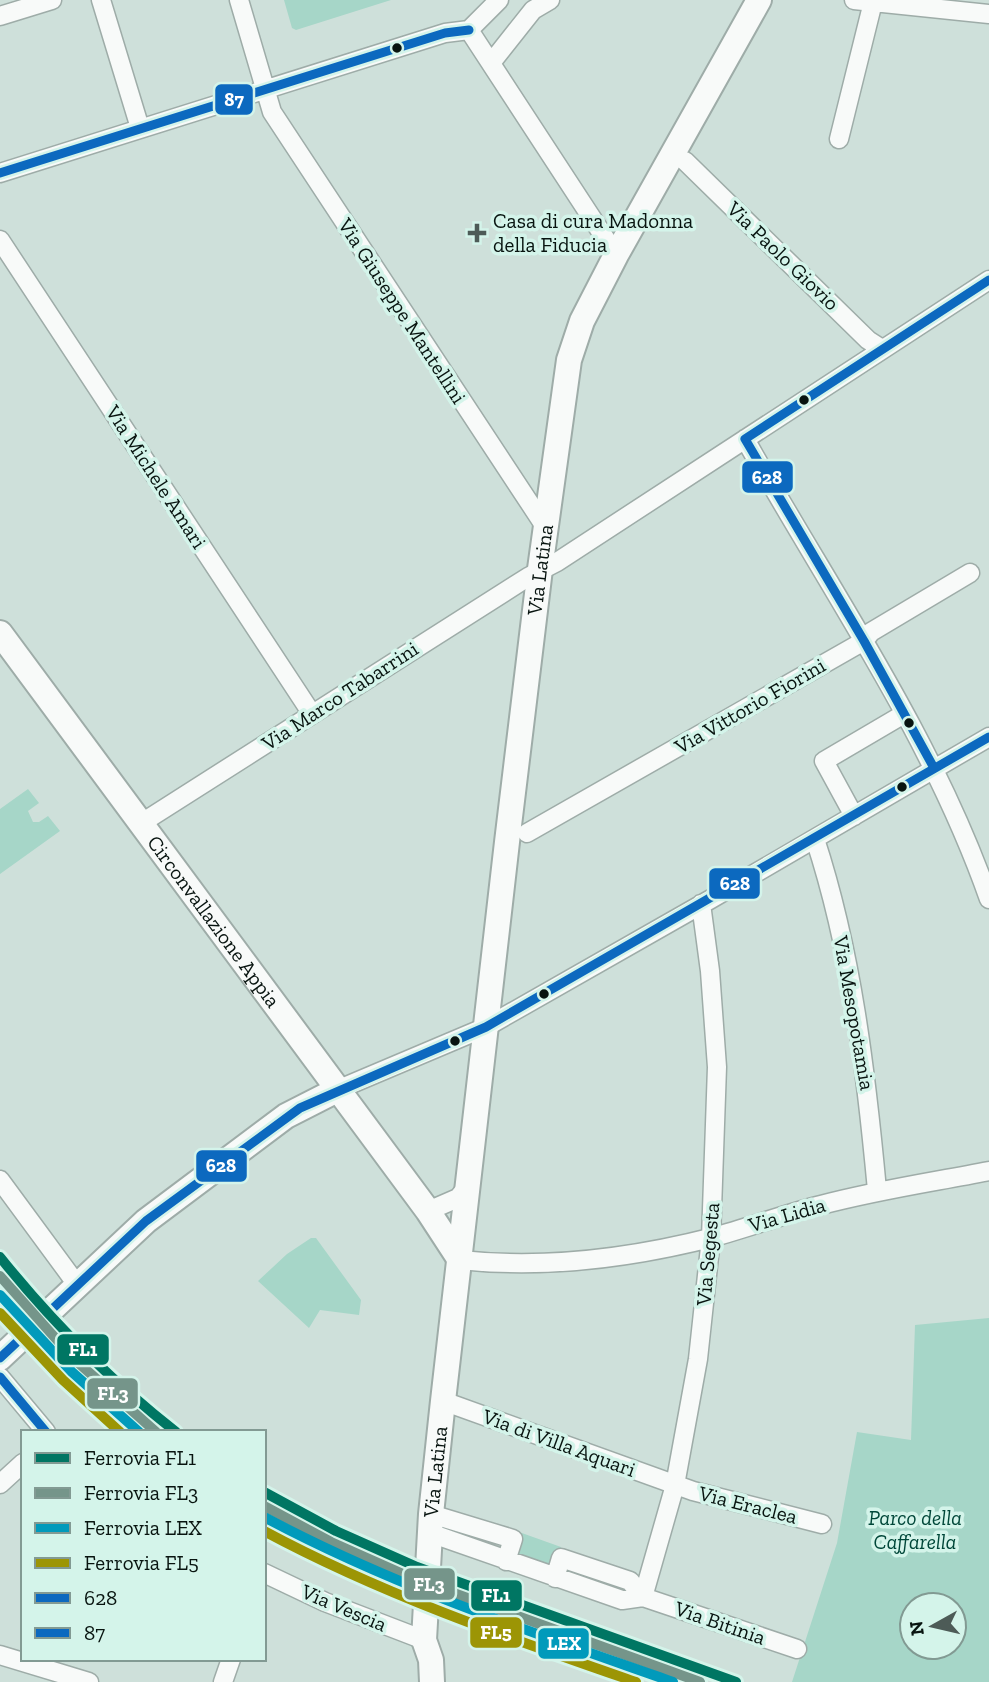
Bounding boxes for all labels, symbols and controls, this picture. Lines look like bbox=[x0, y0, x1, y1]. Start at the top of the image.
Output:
unlabelled marker bbox=[390, 41, 404, 55]
line badge: 87 bbox=[214, 83, 254, 116]
text: 87 bbox=[224, 88, 244, 111]
street label: Via Paolo Giovio bbox=[721, 195, 845, 315]
place label: Casa di cura Madonna della Fiducia bbox=[493, 208, 693, 257]
street label: Via Giuseppe Mantellini bbox=[333, 212, 472, 408]
marker: Casa di cura Madonna della Fiducia bbox=[467, 223, 487, 243]
unlabelled marker bbox=[797, 393, 811, 407]
street label: Via Michele Amari bbox=[100, 400, 212, 553]
line badge: 628 bbox=[741, 460, 794, 494]
text: 628 bbox=[752, 466, 782, 489]
street label: Via Latina bbox=[521, 523, 558, 618]
street label: Via Marco Tabarrini bbox=[256, 636, 423, 756]
street label: Via Vittorio Fiorini bbox=[669, 652, 830, 759]
unlabelled marker bbox=[902, 716, 916, 730]
unlabelled marker bbox=[895, 780, 909, 794]
street label: Circonvallazione Appia bbox=[142, 830, 286, 1012]
line badge: 628 bbox=[708, 867, 761, 900]
text: 628 bbox=[720, 872, 750, 895]
street label: Via Mesopotamia bbox=[828, 933, 880, 1092]
unlabelled marker bbox=[537, 987, 551, 1001]
unlabelled marker bbox=[448, 1034, 462, 1048]
line badge: 628 bbox=[195, 1149, 248, 1183]
text: 628 bbox=[206, 1154, 236, 1177]
street label: Via Lidia bbox=[745, 1192, 828, 1238]
street label: Via Segesta bbox=[690, 1201, 724, 1308]
line badge: FL1 bbox=[56, 1333, 110, 1366]
text: FL1 bbox=[68, 1338, 98, 1361]
line badge: FL3 bbox=[86, 1377, 139, 1410]
text: FL3 bbox=[97, 1382, 129, 1405]
street label: Via di Villa Aquari bbox=[478, 1403, 639, 1482]
street label: Via Latina bbox=[418, 1425, 452, 1519]
legend bbox=[21, 1430, 266, 1661]
text: Ferrovia FL1 bbox=[84, 1445, 196, 1470]
text: Ferrovia FL3 bbox=[84, 1480, 198, 1505]
street label: Via Eraclea bbox=[695, 1480, 800, 1529]
park label: Parco della Caffarella bbox=[868, 1505, 962, 1554]
text: Ferrovia LEX bbox=[84, 1515, 203, 1540]
text: Ferrovia FL5 bbox=[84, 1550, 199, 1575]
line badge: FL3 bbox=[403, 1567, 456, 1601]
text: FL3 bbox=[413, 1573, 445, 1596]
street label: Via Vescia bbox=[297, 1578, 391, 1637]
line badge: FL1 bbox=[470, 1579, 523, 1612]
text: FL1 bbox=[481, 1584, 511, 1607]
text: 628 bbox=[84, 1585, 117, 1610]
north arrow bbox=[898, 1591, 968, 1661]
street label: Via Bitinia bbox=[671, 1595, 769, 1650]
line badge: FL5 bbox=[469, 1616, 523, 1649]
text: 87 bbox=[84, 1620, 105, 1645]
text: N bbox=[904, 1620, 929, 1637]
text: FL5 bbox=[480, 1621, 512, 1644]
line badge: LEX bbox=[537, 1627, 590, 1660]
text: LEX bbox=[547, 1632, 582, 1655]

